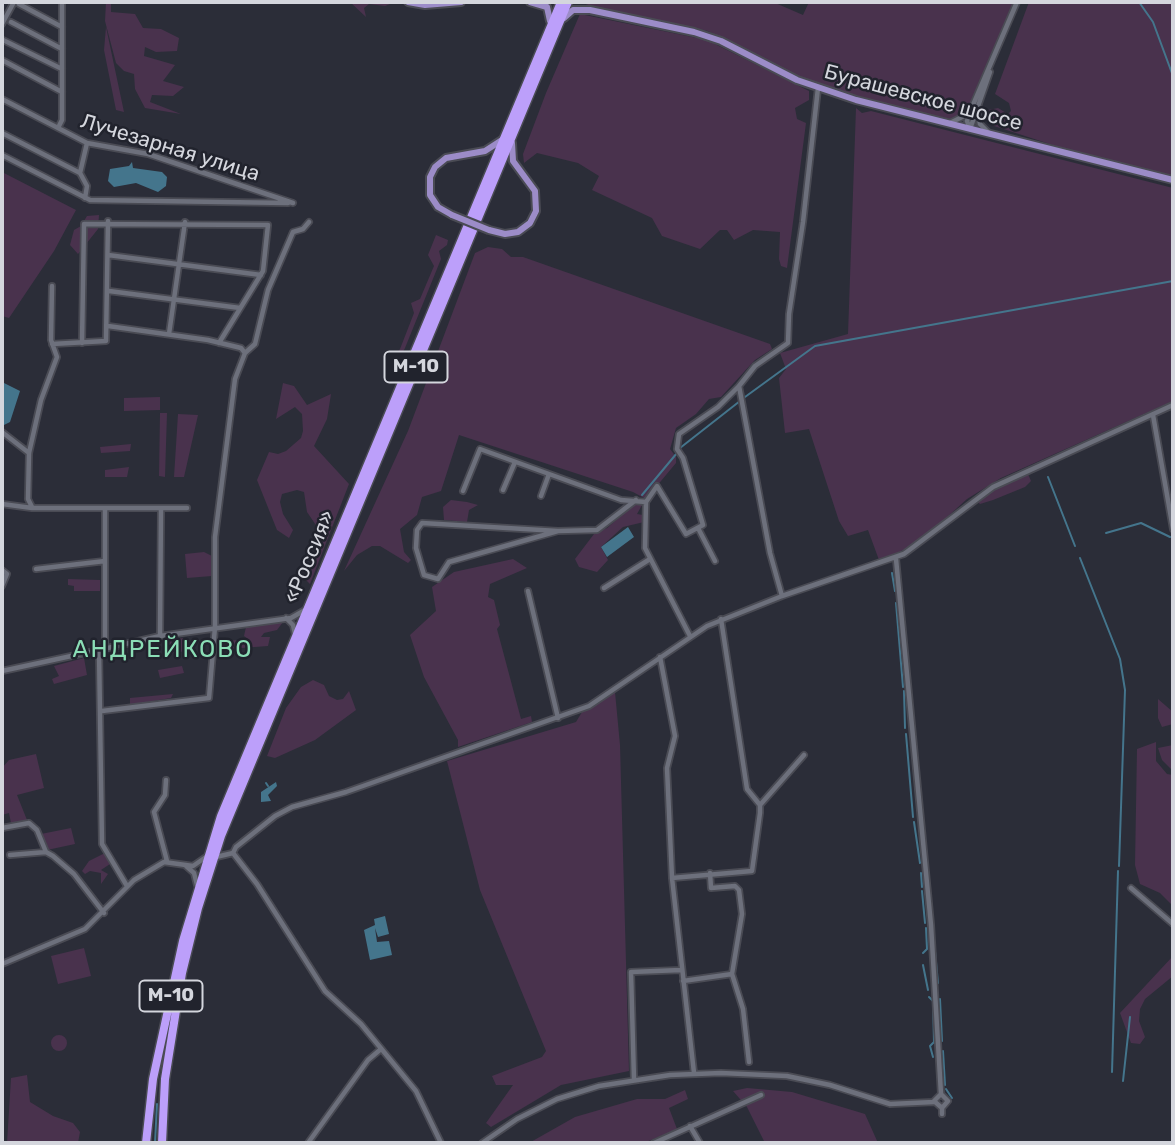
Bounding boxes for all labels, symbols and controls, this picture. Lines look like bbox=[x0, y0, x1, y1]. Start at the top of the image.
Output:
street label: Бурашевское шоссе bbox=[821, 59, 1025, 137]
street label: Лучезарная улица bbox=[77, 109, 263, 187]
road number: М-10 bbox=[384, 352, 448, 382]
street label: «Россия» bbox=[279, 507, 341, 607]
district label: АНДРЕЙКОВО bbox=[74, 636, 252, 664]
road number: М-10 bbox=[140, 980, 202, 1012]

